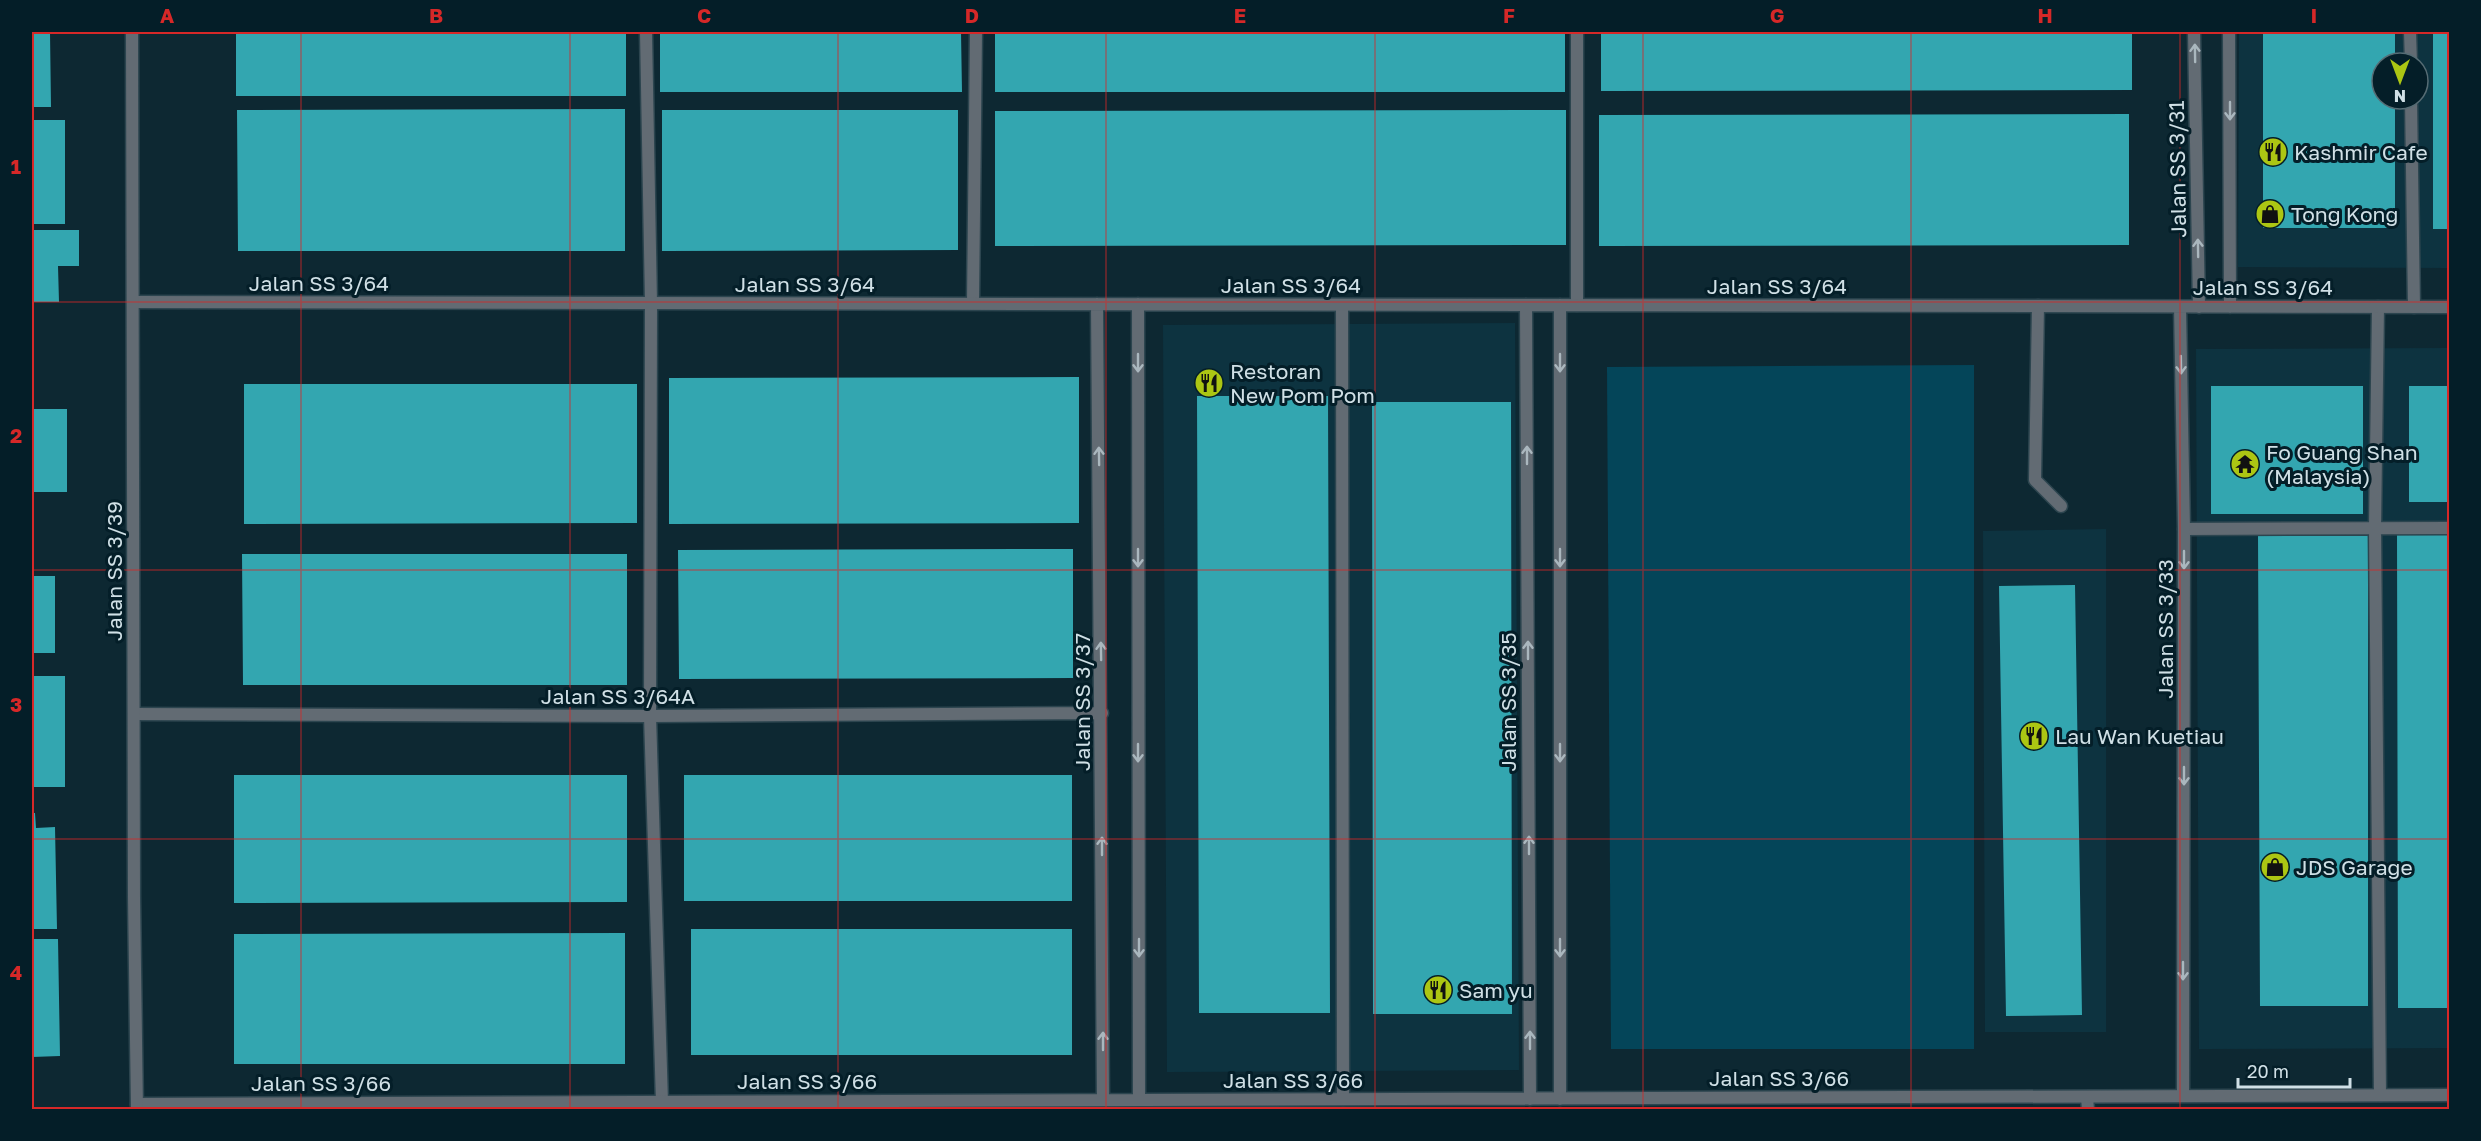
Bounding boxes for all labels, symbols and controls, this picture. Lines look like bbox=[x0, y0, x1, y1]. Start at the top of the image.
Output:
text: A bbox=[160, 3, 174, 27]
text: B bbox=[429, 3, 443, 27]
text: C bbox=[697, 3, 711, 27]
text: D bbox=[965, 3, 979, 27]
text: E bbox=[1234, 3, 1246, 27]
text: F bbox=[1503, 3, 1515, 27]
text: G bbox=[1770, 3, 1784, 27]
text: H bbox=[2037, 3, 2053, 27]
text: I bbox=[2311, 3, 2317, 27]
one-way arrow bbox=[2189, 44, 2200, 64]
north arrow bbox=[2370, 51, 2430, 111]
text: N bbox=[2394, 86, 2406, 106]
street label: Jalan SS 3/31 bbox=[2163, 100, 2191, 238]
one-way arrow bbox=[2224, 100, 2236, 120]
restaurant icon: Kashmir Cafe bbox=[2257, 136, 2289, 168]
place label: Kashmir Cafe bbox=[2294, 139, 2428, 165]
text: 1 bbox=[11, 154, 21, 178]
shop icon: Tong Kong bbox=[2254, 198, 2286, 230]
place label: Tong Kong bbox=[2291, 201, 2398, 227]
one-way arrow bbox=[2192, 239, 2204, 259]
street label: Jalan SS 3/64 bbox=[249, 270, 389, 296]
street label: Jalan SS 3/64 bbox=[735, 271, 875, 297]
street label: Jalan SS 3/64 bbox=[1221, 272, 1361, 298]
street label: Jalan SS 3/64 bbox=[1707, 273, 1847, 299]
street label: Jalan SS 3/64 bbox=[2193, 274, 2333, 300]
one-way arrow bbox=[1132, 352, 1144, 372]
one-way arrow bbox=[1554, 353, 1566, 373]
one-way arrow bbox=[2175, 355, 2187, 375]
place label: Restoran New Pom Pom bbox=[1230, 358, 1375, 408]
restaurant icon: Restoran New Pom Pom bbox=[1193, 367, 1225, 399]
text: 2 bbox=[10, 423, 22, 447]
place label: Fo Guang Shan (Malaysia) bbox=[2266, 439, 2418, 489]
one-way arrow bbox=[1521, 446, 1533, 466]
one-way arrow bbox=[1093, 447, 1105, 467]
temple icon: Fo Guang Shan (Malaysia) bbox=[2229, 448, 2261, 480]
street label: Jalan SS 3/39 bbox=[101, 501, 127, 641]
one-way arrow bbox=[1132, 547, 1144, 567]
one-way arrow bbox=[1554, 548, 1566, 568]
one-way arrow bbox=[2178, 550, 2190, 570]
street label: Jalan SS 3/33 bbox=[2152, 559, 2178, 699]
street label: Jalan SS 3/35 bbox=[1495, 632, 1521, 772]
street label: Jalan SS 3/37 bbox=[1069, 633, 1095, 771]
one-way arrow bbox=[1522, 641, 1534, 661]
one-way arrow bbox=[1095, 642, 1107, 662]
street label: Jalan SS 3/64A bbox=[541, 683, 695, 709]
text: 3 bbox=[10, 692, 22, 716]
restaurant icon: Lau Wan Kuetiau bbox=[2018, 720, 2050, 752]
place label: Lau Wan Kuetiau bbox=[2055, 723, 2224, 749]
one-way arrow bbox=[1132, 742, 1144, 762]
one-way arrow bbox=[1554, 743, 1566, 763]
one-way arrow bbox=[2178, 766, 2190, 786]
one-way arrow bbox=[1523, 836, 1535, 856]
one-way arrow bbox=[1096, 837, 1108, 857]
shop icon: JDS Garage bbox=[2259, 851, 2291, 883]
place label: JDS Garage bbox=[2296, 854, 2413, 880]
one-way arrow bbox=[1133, 937, 1145, 957]
one-way arrow bbox=[1554, 938, 1566, 958]
text: 4 bbox=[10, 960, 22, 984]
one-way arrow bbox=[2177, 961, 2189, 981]
restaurant icon: Sam yu bbox=[1422, 974, 1454, 1006]
place label: Sam yu bbox=[1459, 977, 1533, 1003]
one-way arrow bbox=[1524, 1031, 1535, 1051]
one-way arrow bbox=[1097, 1032, 1109, 1052]
scale bar bbox=[2238, 1051, 2350, 1089]
text: 20 m bbox=[2247, 1060, 2289, 1082]
street label: Jalan SS 3/66 bbox=[1709, 1065, 1849, 1091]
street label: Jalan SS 3/66 bbox=[1223, 1067, 1363, 1093]
street label: Jalan SS 3/66 bbox=[737, 1068, 877, 1094]
street label: Jalan SS 3/66 bbox=[251, 1070, 391, 1096]

